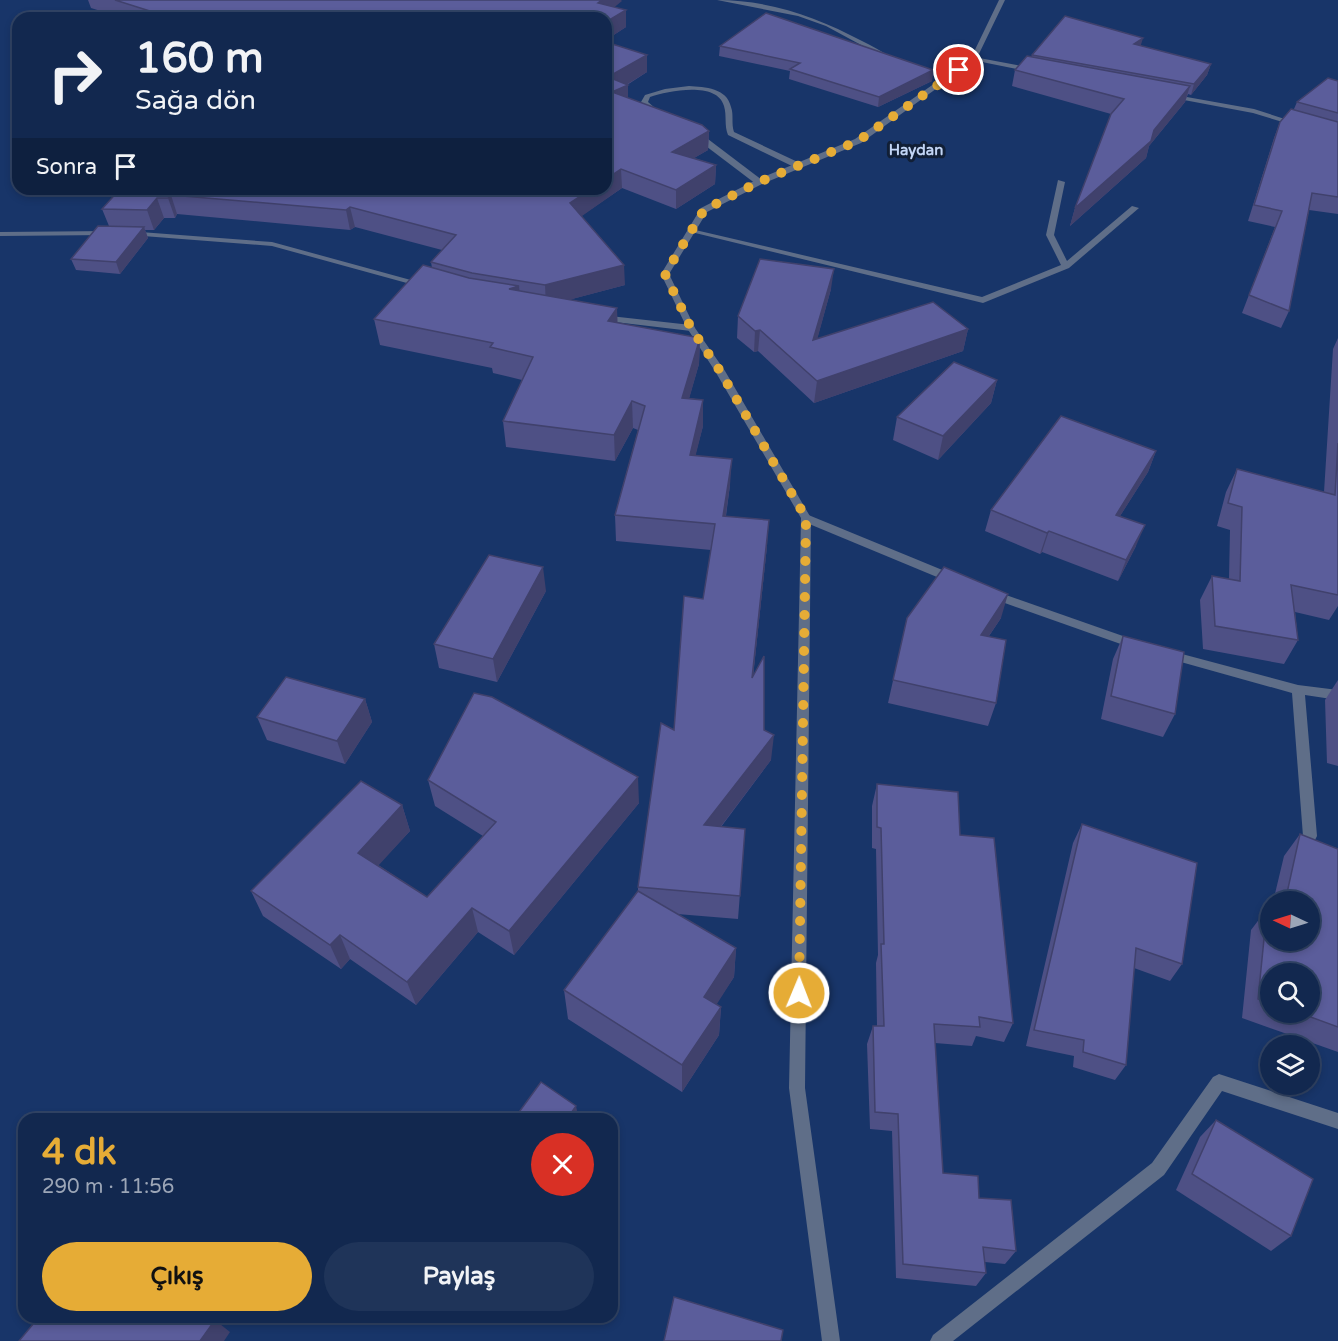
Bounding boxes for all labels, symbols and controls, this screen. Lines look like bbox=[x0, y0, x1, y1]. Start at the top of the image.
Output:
text: 160 m bbox=[135, 33, 264, 84]
icon: right bbox=[36, 36, 114, 114]
pin bbox=[933, 44, 984, 95]
icon: arrive bbox=[942, 53, 975, 86]
text: Sağa dön bbox=[135, 84, 256, 117]
district label: Haydan bbox=[889, 141, 943, 160]
icon: arrive bbox=[109, 150, 142, 183]
text: Sonra bbox=[36, 154, 97, 180]
north arrow bbox=[1260, 891, 1320, 951]
map controls bbox=[1260, 891, 1320, 1095]
position arrow bbox=[767, 961, 831, 1025]
button: search bbox=[1260, 963, 1320, 1023]
button: layers bbox=[1260, 1035, 1320, 1095]
text: 4 dk bbox=[42, 1131, 116, 1174]
button: close bbox=[531, 1133, 594, 1196]
text: 290 m · 11:56 bbox=[42, 1175, 174, 1199]
button: Çıkış bbox=[42, 1242, 312, 1311]
button: Paylaş bbox=[324, 1242, 594, 1311]

